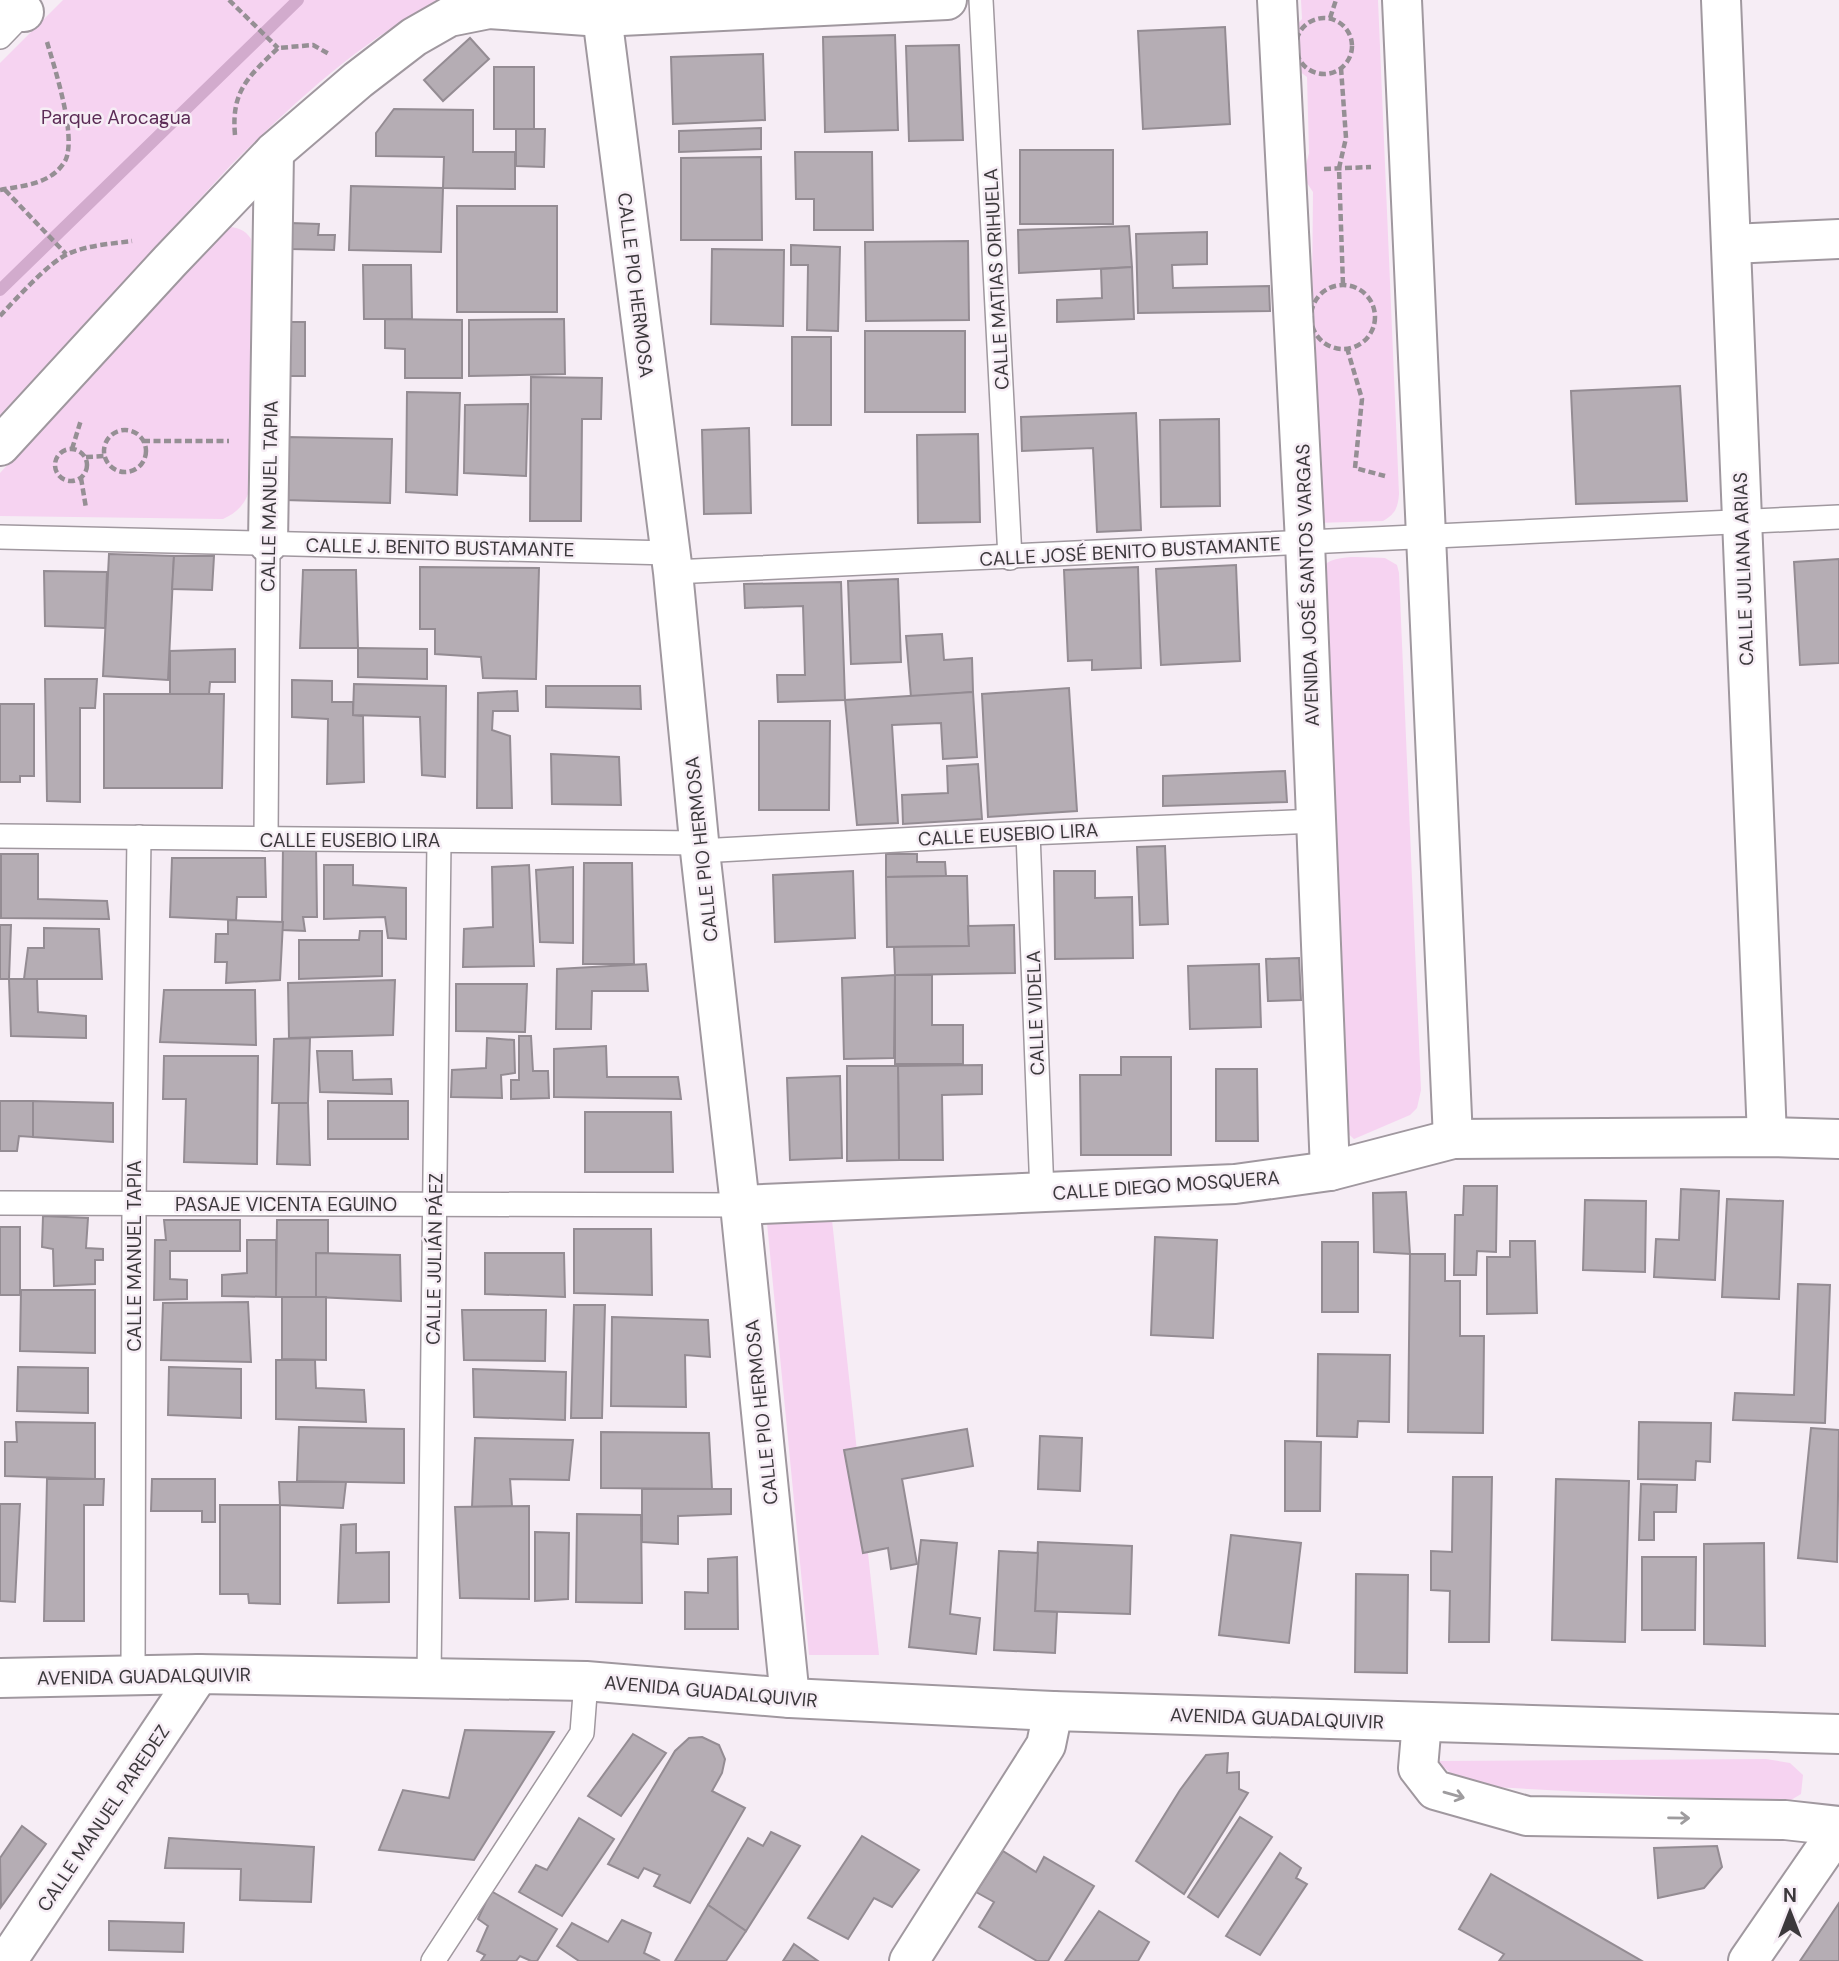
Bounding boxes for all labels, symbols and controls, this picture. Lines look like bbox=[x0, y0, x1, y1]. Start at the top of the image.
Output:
park label: Parque Arocagua bbox=[41, 105, 191, 130]
street label: CALLE MATIAS ORIHUELA bbox=[978, 167, 1015, 390]
street label: CALLE PIO HERMOSA bbox=[612, 191, 659, 379]
street label: CALLE MANUEL TAPIA bbox=[255, 400, 284, 592]
street label: AVENIDA JOSÉ SANTOS VARGAS bbox=[1290, 443, 1325, 727]
street label: CALLE JULIANA ARIAS bbox=[1728, 472, 1759, 666]
street label: CALLE JOSÉ BENITO BUSTAMANTE bbox=[979, 531, 1281, 572]
street label: CALLE J. BENITO BUSTAMANTE bbox=[305, 533, 575, 562]
street label: CALLE PIO HERMOSA bbox=[679, 755, 724, 943]
street label: CALLE EUSEBIO LIRA bbox=[917, 817, 1099, 852]
street label: CALLE EUSEBIO LIRA bbox=[260, 828, 441, 853]
street label: CALLE VIDELA bbox=[1021, 950, 1050, 1076]
street label: CALLE MANUEL TAPIA bbox=[122, 1160, 147, 1352]
street label: CALLE DIEGO MOSQUERA bbox=[1052, 1165, 1281, 1206]
street label: CALLE JULIÁN PÁEZ bbox=[421, 1173, 448, 1345]
street label: PASAJE VICENTA EGUINO bbox=[175, 1192, 397, 1217]
street label: CALLE PIO HERMOSA bbox=[739, 1318, 784, 1506]
street label: AVENIDA GUADALQUIVIR bbox=[37, 1662, 251, 1691]
street label: AVENIDA GUADALQUIVIR bbox=[603, 1670, 819, 1713]
street label: AVENIDA GUADALQUIVIR bbox=[1170, 1702, 1384, 1735]
street label: CALLE MANUEL PAREDEZ bbox=[32, 1720, 175, 1916]
one-way arrow bbox=[1442, 1789, 1465, 1802]
one-way arrow bbox=[1667, 1811, 1690, 1825]
north arrow bbox=[1755, 1877, 1825, 1947]
text: N bbox=[1783, 1883, 1797, 1908]

